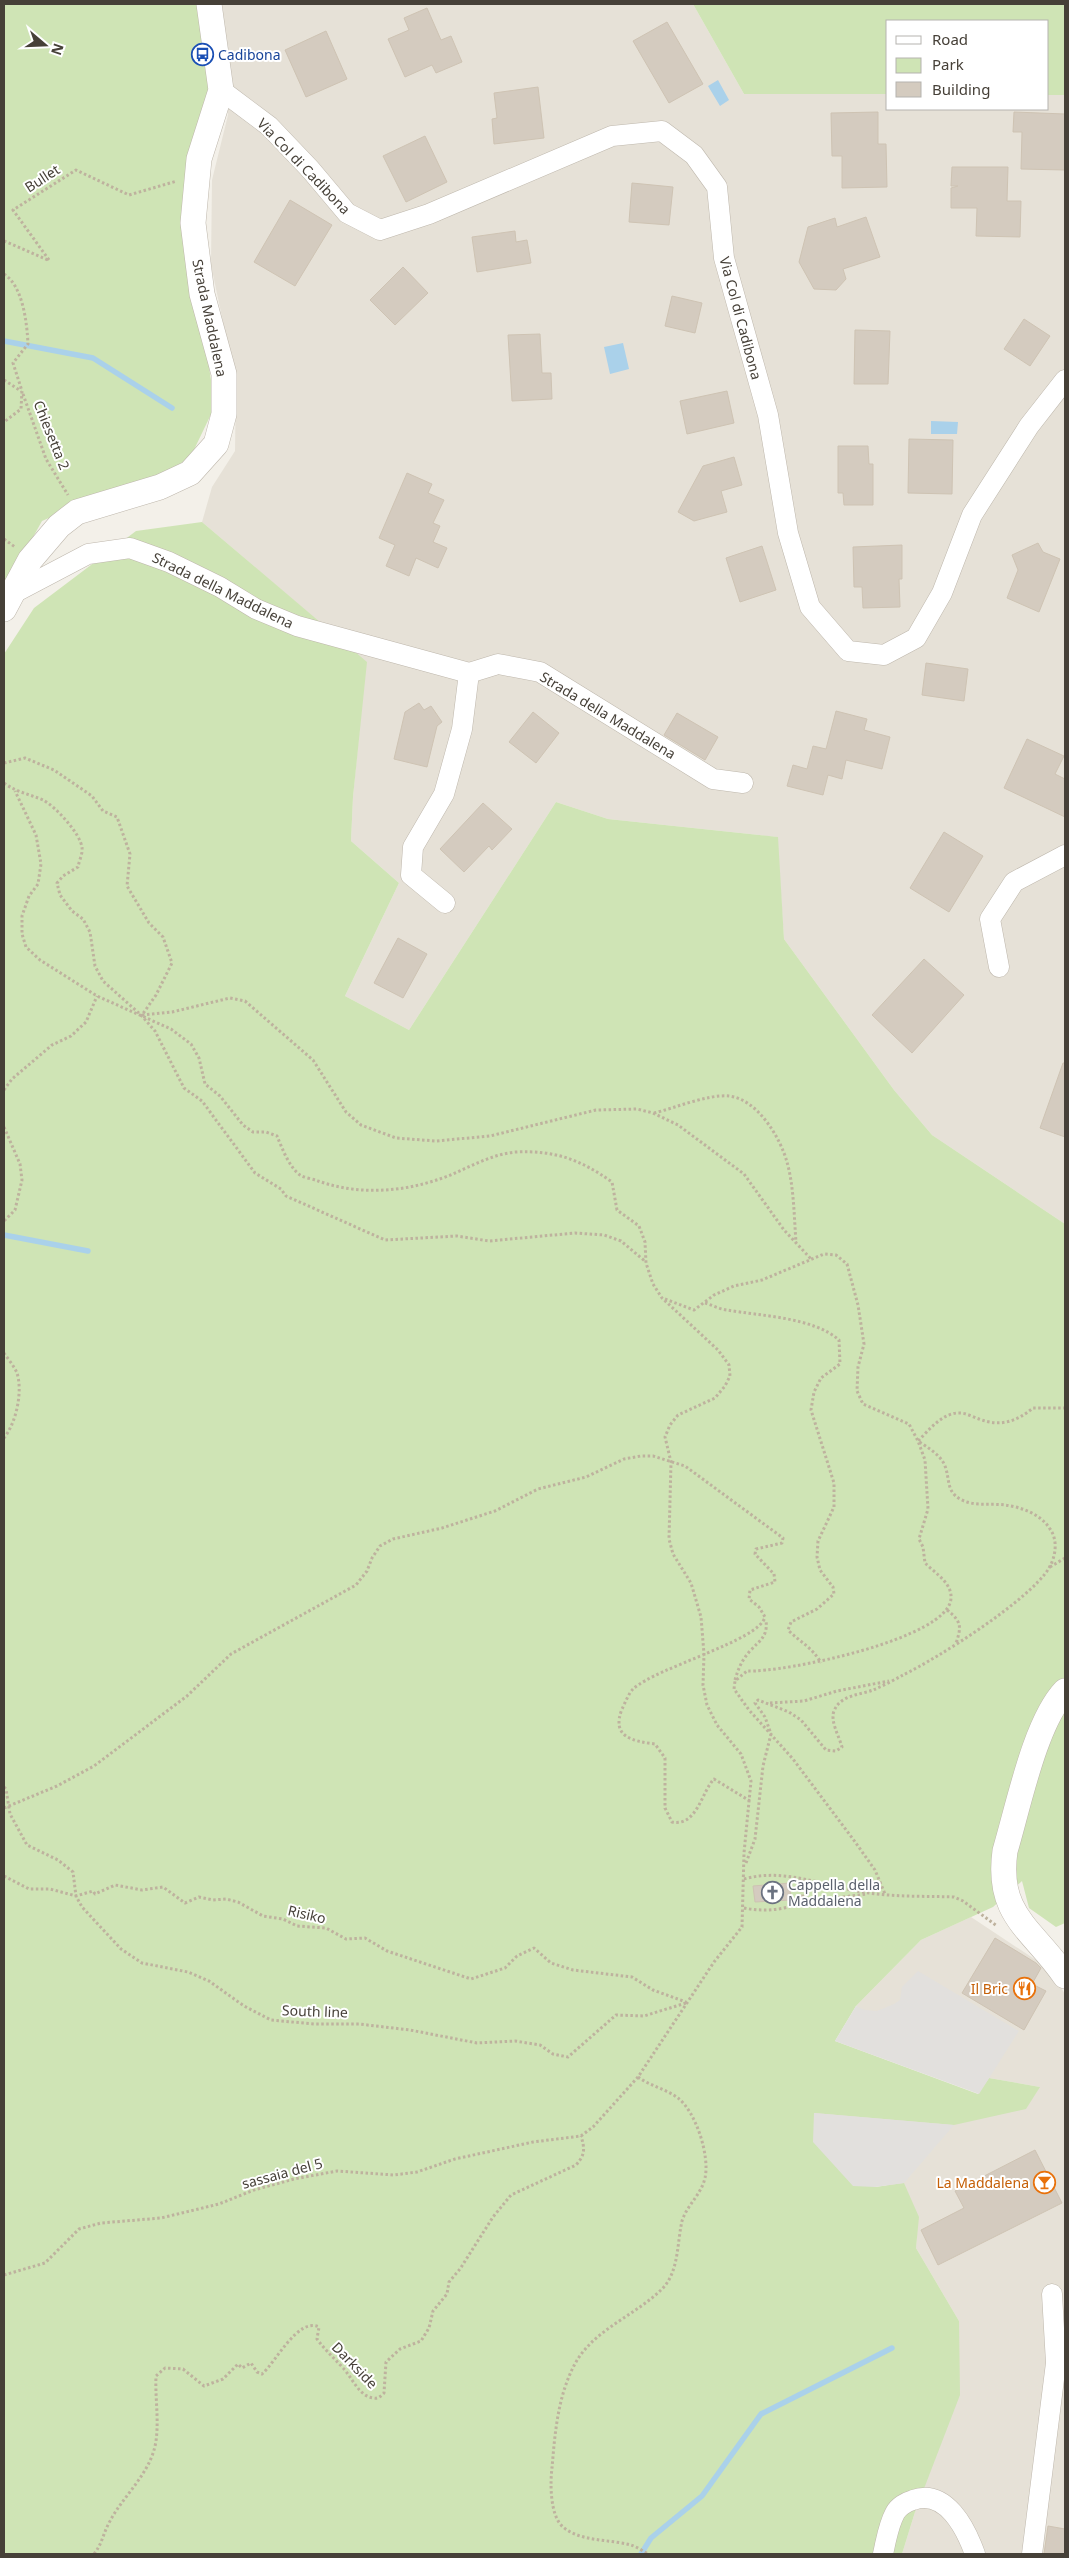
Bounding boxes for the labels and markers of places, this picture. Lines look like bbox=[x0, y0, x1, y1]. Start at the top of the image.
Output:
bus stop icon: Cadibona bbox=[190, 42, 214, 66]
place label: Cadibona bbox=[218, 45, 281, 64]
place label: Cappella della Maddalena bbox=[788, 1875, 880, 1910]
church icon: Cappella della Maddalena bbox=[760, 1880, 784, 1904]
restaurant icon: Il Bric bbox=[1012, 1976, 1036, 2000]
place label: Il Bric bbox=[971, 1979, 1008, 1998]
bar icon: La Maddalena bbox=[1033, 2170, 1057, 2194]
place label: La Maddalena bbox=[937, 2173, 1029, 2192]

